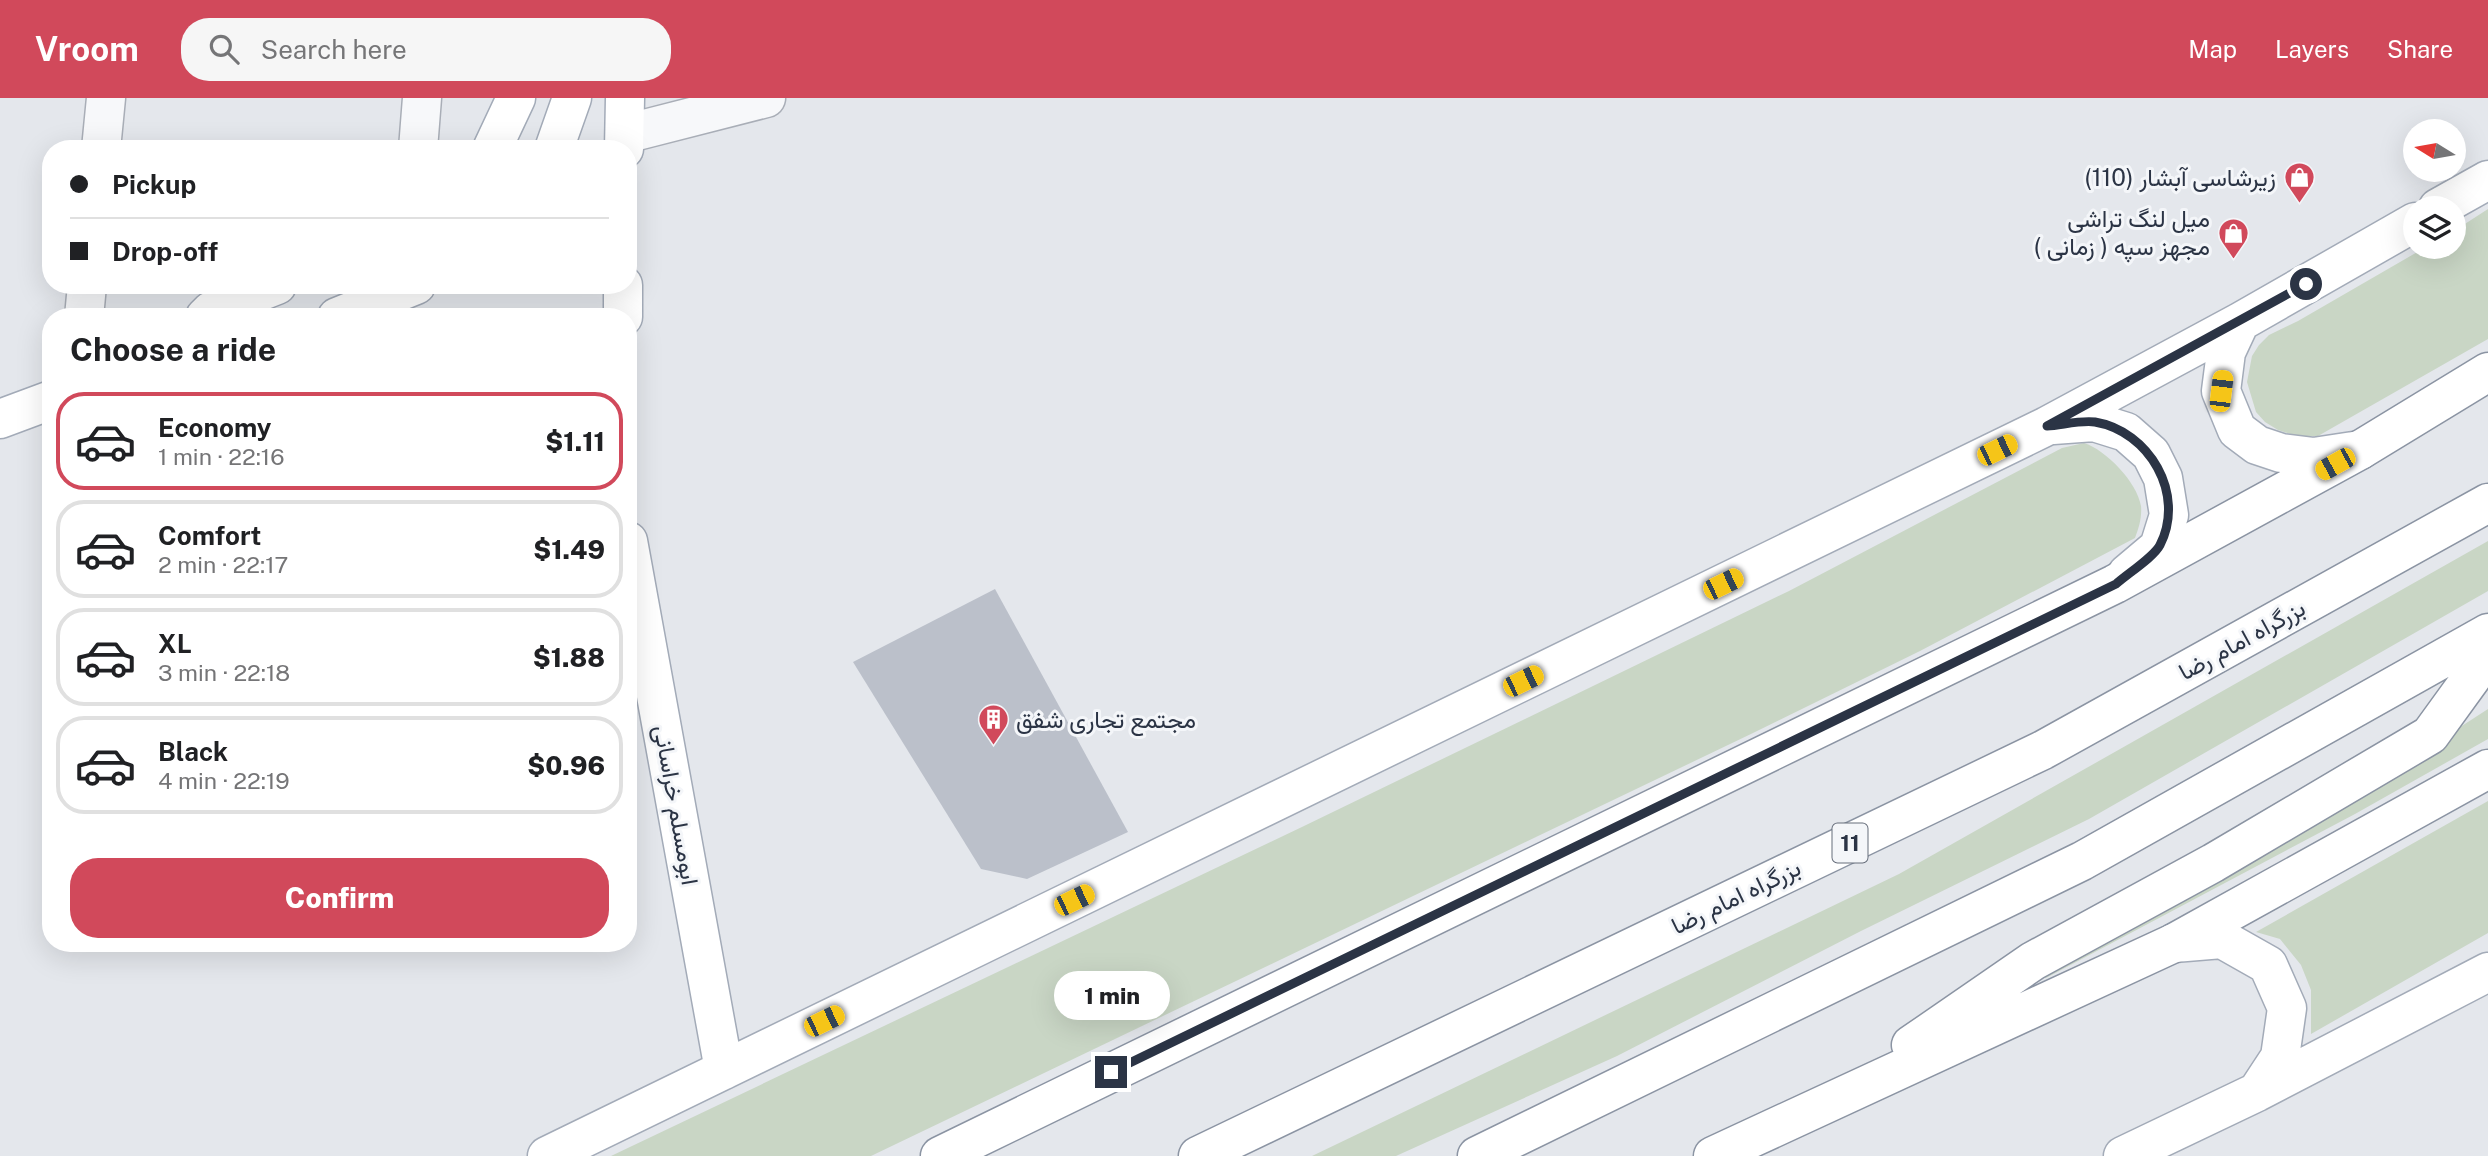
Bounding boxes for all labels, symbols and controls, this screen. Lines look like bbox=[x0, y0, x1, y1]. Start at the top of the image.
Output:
search box bbox=[181, 18, 671, 81]
text: Vroom bbox=[35, 30, 139, 68]
icon: search bbox=[205, 30, 243, 68]
text: Search here bbox=[261, 34, 407, 65]
text: Map bbox=[2188, 35, 2237, 63]
text: Layers bbox=[2275, 35, 2349, 63]
text: Share bbox=[2387, 35, 2453, 63]
north arrow bbox=[2403, 119, 2466, 182]
map controls bbox=[2403, 119, 2466, 259]
shop icon: زیرشاسی آبشار (110) bbox=[2282, 161, 2316, 205]
place label: زیرشاسی آبشار (110) bbox=[2084, 163, 2276, 193]
text: Pickup bbox=[112, 169, 196, 200]
button: layers bbox=[2403, 196, 2466, 259]
place label: میل لنگ تراشی مجهز سپه ( زمانی ) bbox=[2034, 204, 2210, 263]
shop icon: میل لنگ تراشی مجهز سپه ( زمانی ) bbox=[2216, 216, 2250, 260]
text: Drop-off bbox=[112, 236, 218, 267]
route start bbox=[2290, 268, 2322, 300]
text: Choose a ride bbox=[70, 331, 276, 368]
car bbox=[2209, 369, 2234, 413]
icon: car bbox=[74, 410, 137, 473]
text: Economy bbox=[158, 412, 271, 443]
text: $1.11 bbox=[545, 426, 605, 457]
car bbox=[1974, 431, 2021, 469]
text: 1 min · 22:16 bbox=[158, 443, 285, 470]
car bbox=[2312, 445, 2359, 483]
icon: car bbox=[74, 518, 137, 581]
text: Comfort bbox=[158, 520, 261, 551]
text: $1.49 bbox=[533, 534, 605, 565]
text: 2 min · 22:17 bbox=[158, 551, 288, 578]
car bbox=[1700, 565, 1747, 603]
street label: بزرگراه امام رضا bbox=[2173, 593, 2311, 688]
icon: car bbox=[74, 626, 137, 689]
text: XL bbox=[158, 628, 192, 659]
text: $1.88 bbox=[533, 642, 605, 673]
text: 3 min · 22:18 bbox=[158, 659, 290, 686]
car bbox=[1500, 662, 1547, 700]
building icon: مجتمع تجاری شفق bbox=[976, 703, 1010, 747]
place label: مجتمع تجاری شفق bbox=[1016, 705, 1196, 737]
street label: ابومسلم خراسانی bbox=[646, 723, 705, 888]
icon: car bbox=[74, 734, 137, 797]
text: Black bbox=[158, 736, 228, 767]
text: $0.96 bbox=[527, 750, 605, 781]
text: 4 min · 22:19 bbox=[158, 767, 290, 794]
road number: 11 bbox=[1832, 824, 1868, 862]
street label: بزرگراه امام رضا bbox=[1666, 853, 1806, 942]
button: Confirm bbox=[70, 858, 609, 938]
car bbox=[1051, 881, 1098, 919]
callout: 1 min bbox=[1053, 970, 1169, 1020]
text: 1 min bbox=[1084, 982, 1140, 1009]
car bbox=[801, 1002, 848, 1040]
route end bbox=[1095, 1056, 1127, 1088]

